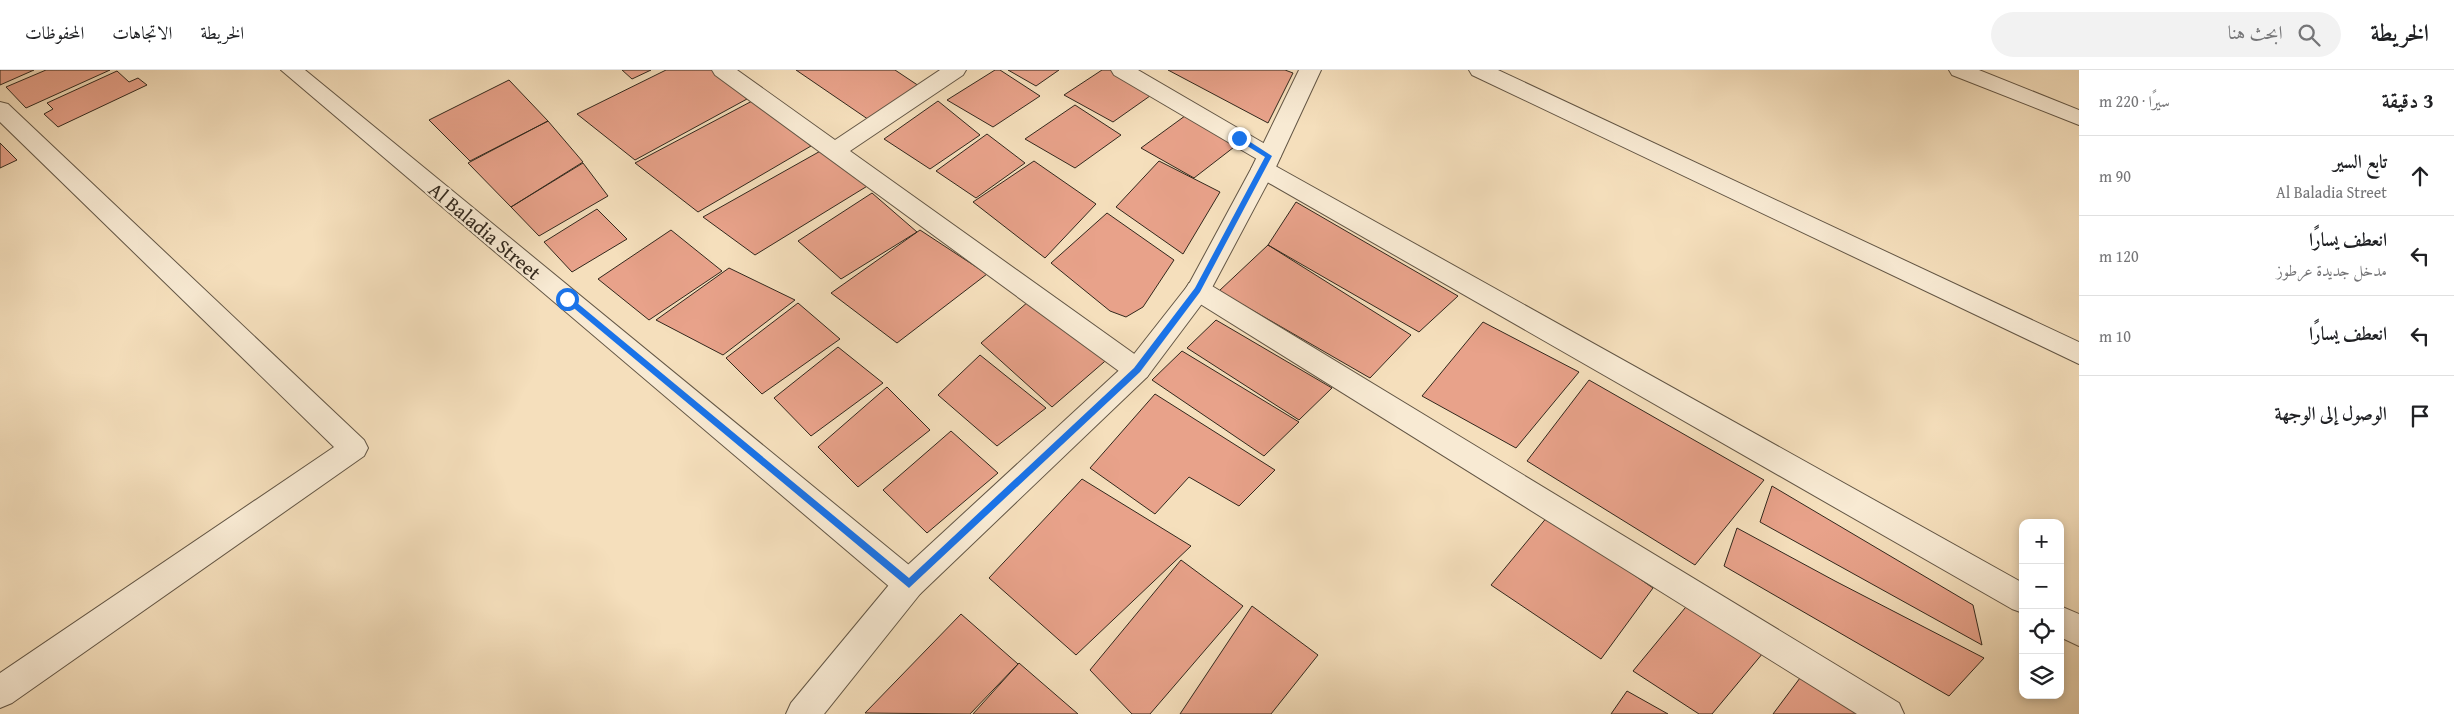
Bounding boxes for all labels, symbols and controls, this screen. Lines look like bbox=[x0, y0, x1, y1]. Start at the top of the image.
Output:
search box bbox=[1991, 12, 2341, 57]
text: الخريطة bbox=[2371, 15, 2429, 50]
text: ابحث هنا bbox=[2228, 18, 2283, 46]
text: المحفوظات bbox=[25, 19, 84, 46]
text: الاتجاهات bbox=[112, 19, 172, 46]
text: الخريطة bbox=[200, 19, 244, 46]
icon: search bbox=[2295, 21, 2323, 49]
text: 3 دقيقة bbox=[2382, 85, 2434, 116]
text: سيرًا · 220 m bbox=[2099, 89, 2170, 113]
route end bbox=[1228, 127, 1251, 150]
text: تابع السير bbox=[2333, 147, 2387, 175]
icon: ahead bbox=[2406, 162, 2434, 190]
text: 90 m bbox=[2099, 164, 2131, 188]
street label: Al Baladia Street bbox=[423, 175, 548, 286]
text: Al Baladia Street bbox=[2276, 180, 2387, 204]
text: انعطف يسارًا bbox=[2309, 225, 2387, 253]
icon: left bbox=[2406, 242, 2434, 270]
text: 120 m bbox=[2099, 244, 2139, 268]
text: مدخل جديدة عرطوز bbox=[2276, 258, 2387, 282]
route start bbox=[556, 288, 579, 311]
text: انعطف يسارًا bbox=[2309, 319, 2387, 347]
icon: left bbox=[2406, 322, 2434, 350]
text: 10 m bbox=[2099, 324, 2131, 348]
text: الوصول إلى الوجهة bbox=[2275, 399, 2387, 427]
icon: arrive bbox=[2406, 402, 2434, 430]
map controls bbox=[2019, 519, 2064, 699]
button: + bbox=[2019, 519, 2064, 564]
button: − bbox=[2019, 564, 2064, 609]
button: locate bbox=[2019, 609, 2064, 654]
button: layers bbox=[2019, 654, 2064, 699]

